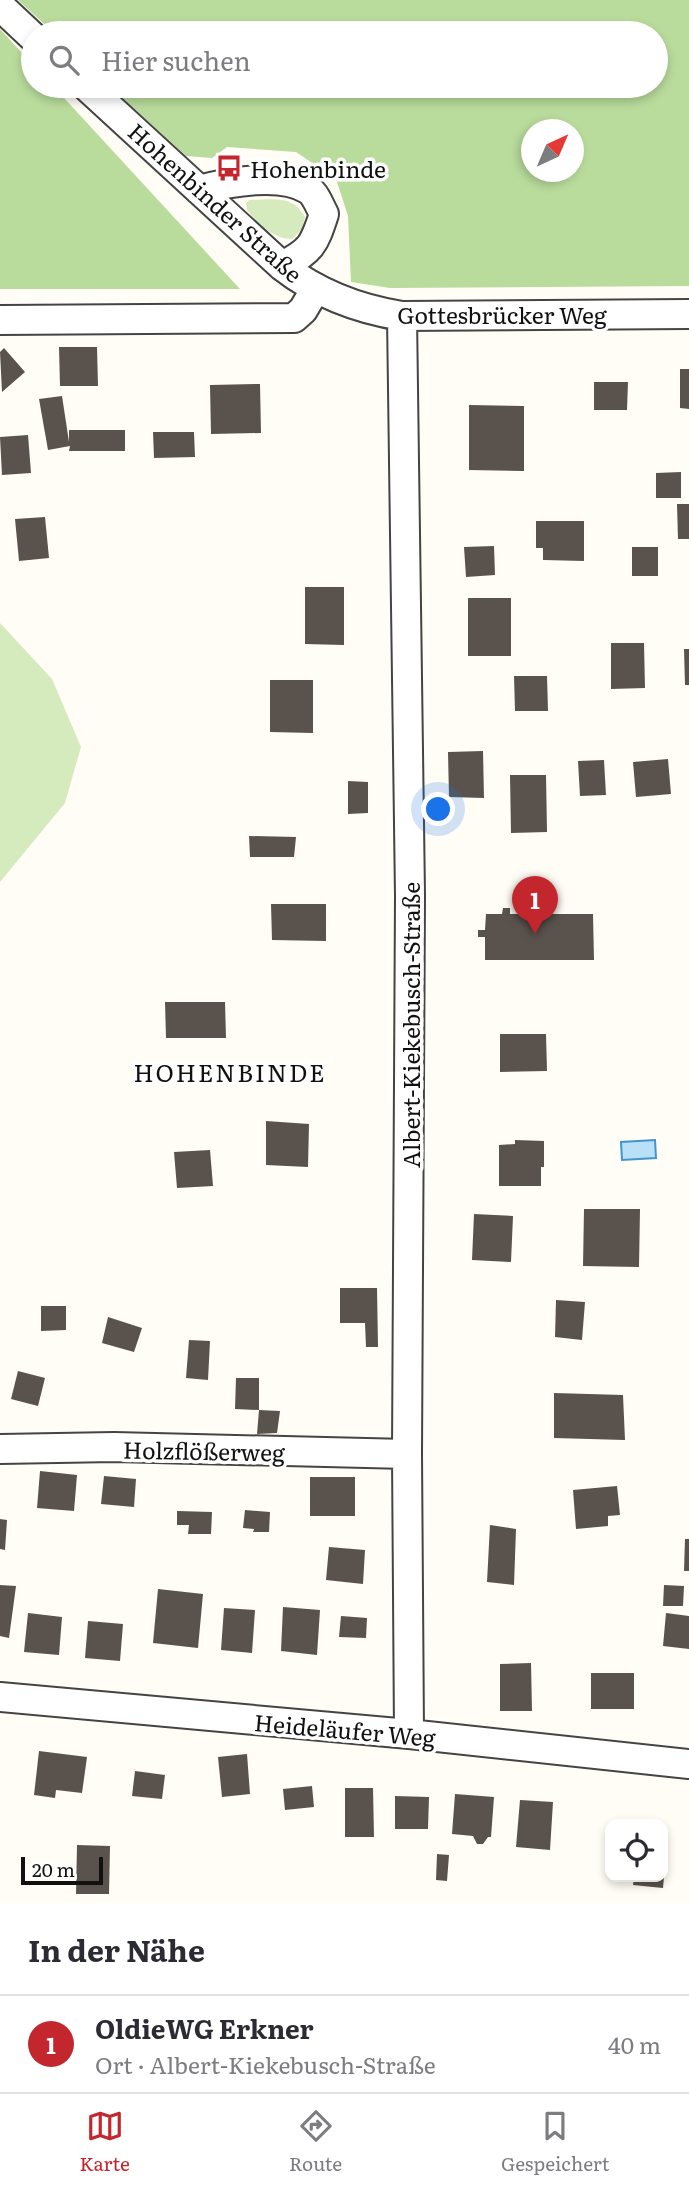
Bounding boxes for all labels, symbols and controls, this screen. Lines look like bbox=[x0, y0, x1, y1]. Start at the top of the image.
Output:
search box bbox=[21, 21, 668, 98]
text: Hier suchen bbox=[101, 40, 251, 79]
icon: search bbox=[45, 41, 83, 79]
street label: Hohenbinder Straße bbox=[121, 114, 311, 290]
north arrow bbox=[521, 119, 584, 182]
place label: Hohenbinde bbox=[250, 151, 386, 185]
bus stop icon: Hohenbinde bbox=[214, 153, 244, 183]
street label: Gottesbrücker Weg bbox=[397, 297, 607, 331]
your location bbox=[421, 792, 455, 826]
pin: 1 bbox=[512, 876, 558, 934]
street label: Albert-Kiekebusch-Straße bbox=[393, 882, 427, 1168]
district label: HOHENBINDE bbox=[133, 1054, 327, 1089]
street label: Holzflößerweg bbox=[123, 1432, 285, 1468]
street label: Heideläufer Weg bbox=[253, 1704, 437, 1754]
map controls bbox=[605, 1819, 668, 1882]
button: locate bbox=[605, 1819, 668, 1882]
scale bar bbox=[21, 1854, 103, 1886]
text: 20 m bbox=[32, 1855, 75, 1883]
text: In der Nähe bbox=[28, 1927, 205, 1971]
text: OldieWG Erkner bbox=[95, 2008, 314, 2047]
text: 1 bbox=[46, 2027, 56, 2061]
text: 40 m bbox=[608, 2027, 661, 2061]
text: Ort · Albert-Kiekebusch-Straße bbox=[95, 2047, 436, 2081]
tab: Karte bbox=[79, 2107, 130, 2177]
tab: Route bbox=[289, 2107, 342, 2177]
tab: Gespeichert bbox=[501, 2107, 610, 2177]

